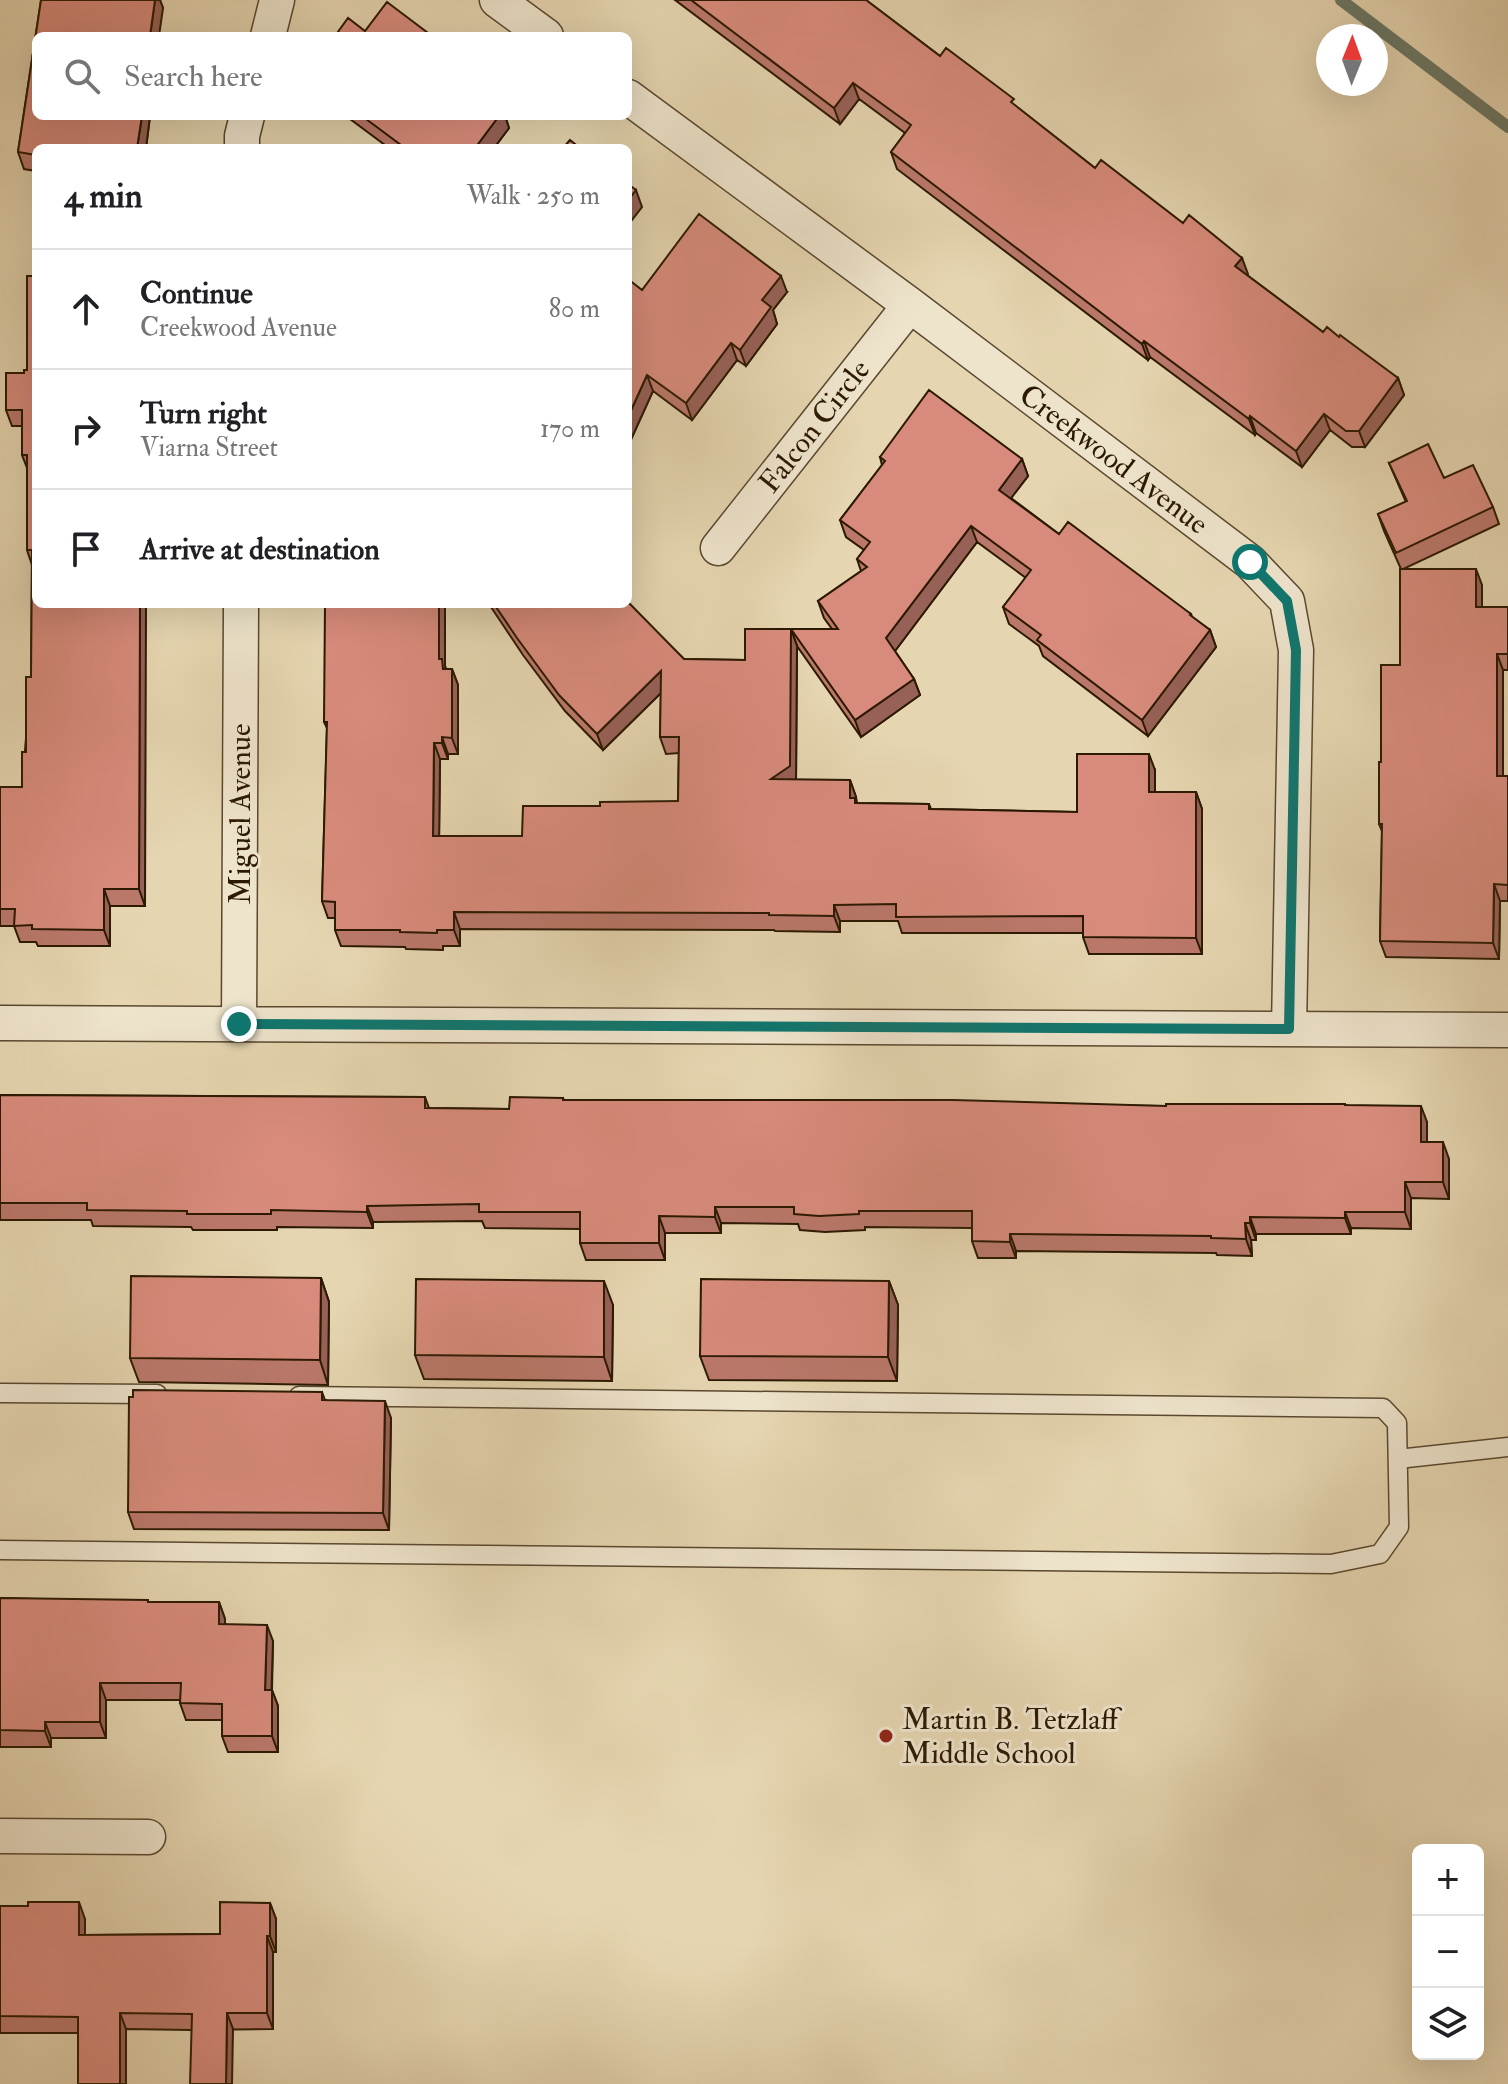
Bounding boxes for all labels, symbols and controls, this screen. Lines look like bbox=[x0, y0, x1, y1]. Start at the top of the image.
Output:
north arrow bbox=[1316, 24, 1388, 96]
search box bbox=[32, 32, 632, 120]
icon: search bbox=[60, 54, 104, 98]
text: Search here bbox=[124, 58, 263, 95]
text: 4 min bbox=[64, 175, 142, 218]
text: Walk · 250 m bbox=[467, 180, 600, 212]
text: Continue bbox=[140, 275, 253, 312]
icon: ahead bbox=[64, 287, 108, 331]
text: 80 m bbox=[549, 293, 600, 325]
text: Creekwood Avenue bbox=[140, 312, 337, 344]
street label: Falcon Circle bbox=[751, 352, 878, 500]
street label: Creekwood Avenue bbox=[1012, 376, 1216, 543]
text: Turn right bbox=[140, 395, 267, 432]
icon: right bbox=[64, 407, 108, 451]
text: 170 m bbox=[540, 413, 600, 445]
text: Viarna Street bbox=[140, 432, 278, 464]
icon: arrive bbox=[64, 527, 108, 571]
text: Arrive at destination bbox=[140, 531, 380, 568]
route start bbox=[1232, 544, 1268, 580]
street label: Miguel Avenue bbox=[222, 724, 259, 904]
route end bbox=[221, 1006, 257, 1042]
place label: Martin B. Tetzlaff Middle School bbox=[902, 1701, 1123, 1772]
marker: Martin B. Tetzlaff Middle School bbox=[877, 1727, 895, 1745]
map controls bbox=[1412, 1844, 1484, 2060]
button: + bbox=[1412, 1844, 1484, 1916]
button: − bbox=[1412, 1916, 1484, 1988]
button: layers bbox=[1412, 1988, 1484, 2060]

